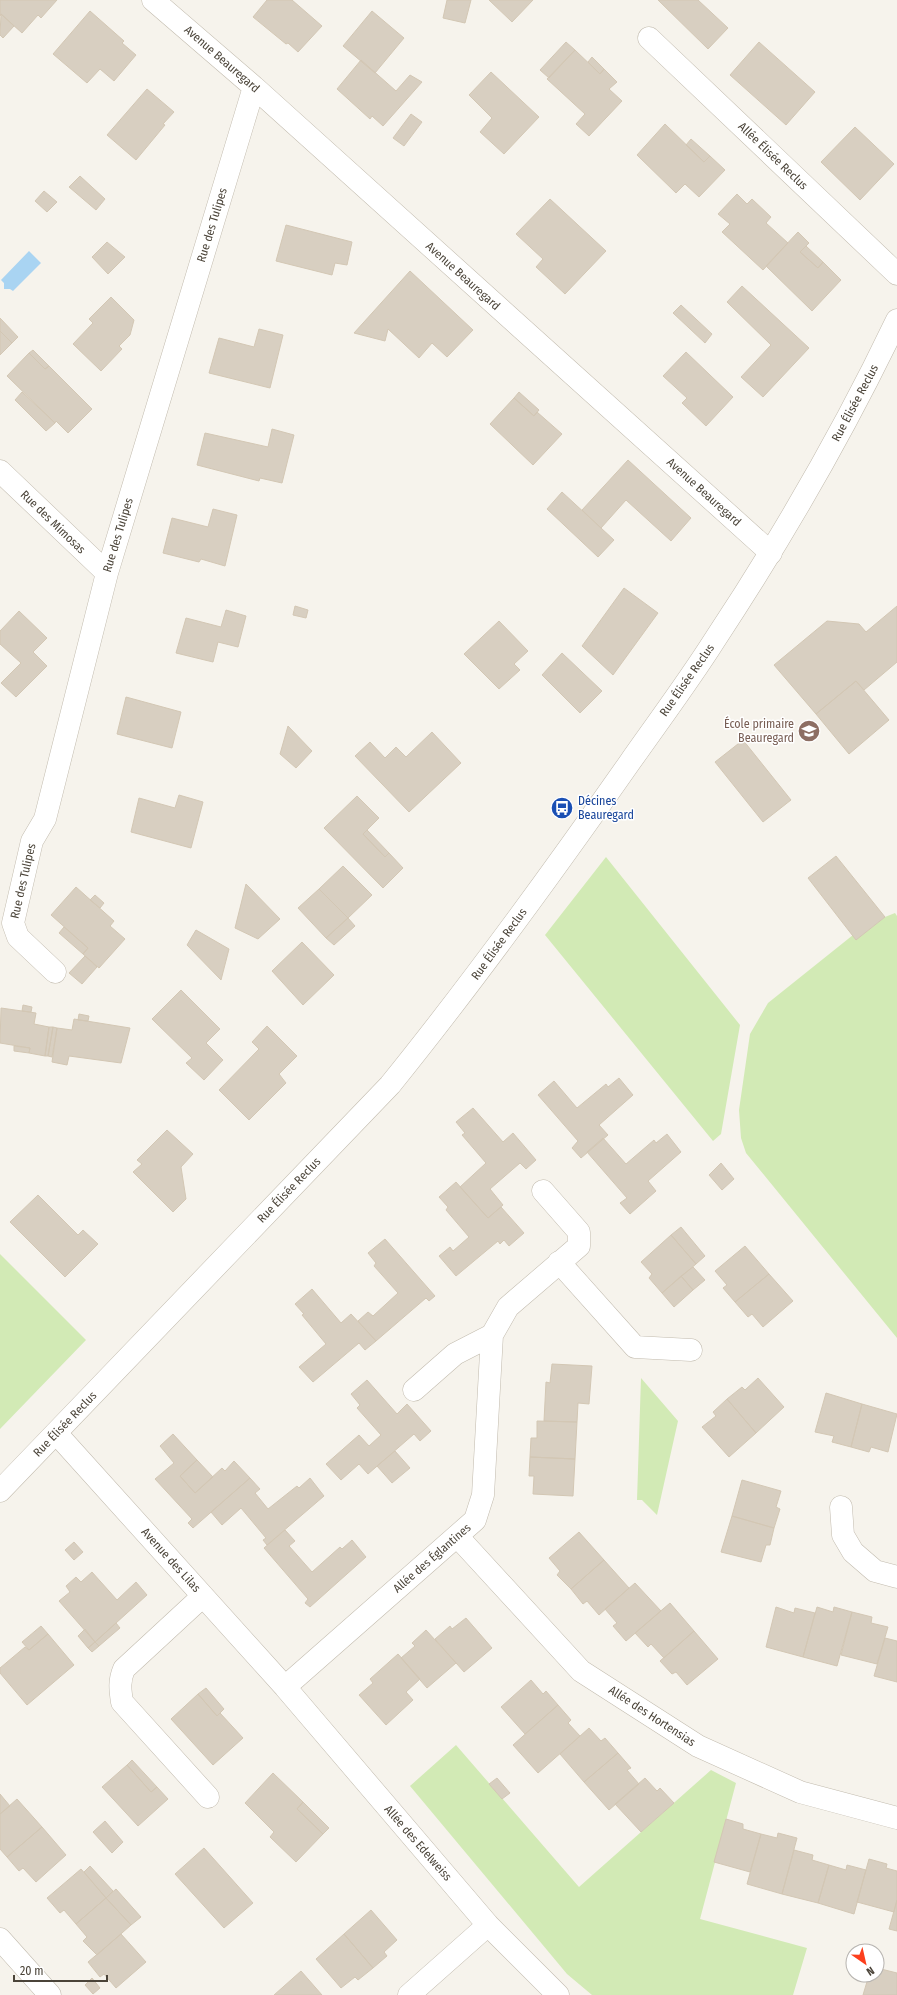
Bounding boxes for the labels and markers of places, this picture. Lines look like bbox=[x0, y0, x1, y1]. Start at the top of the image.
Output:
place label: École primaire Beauregard bbox=[724, 716, 794, 745]
school or university icon: École primaire Beauregard bbox=[796, 718, 822, 744]
place label: Décines Beauregard bbox=[578, 794, 634, 822]
bus stop icon: Décines Beauregard bbox=[549, 795, 575, 821]

